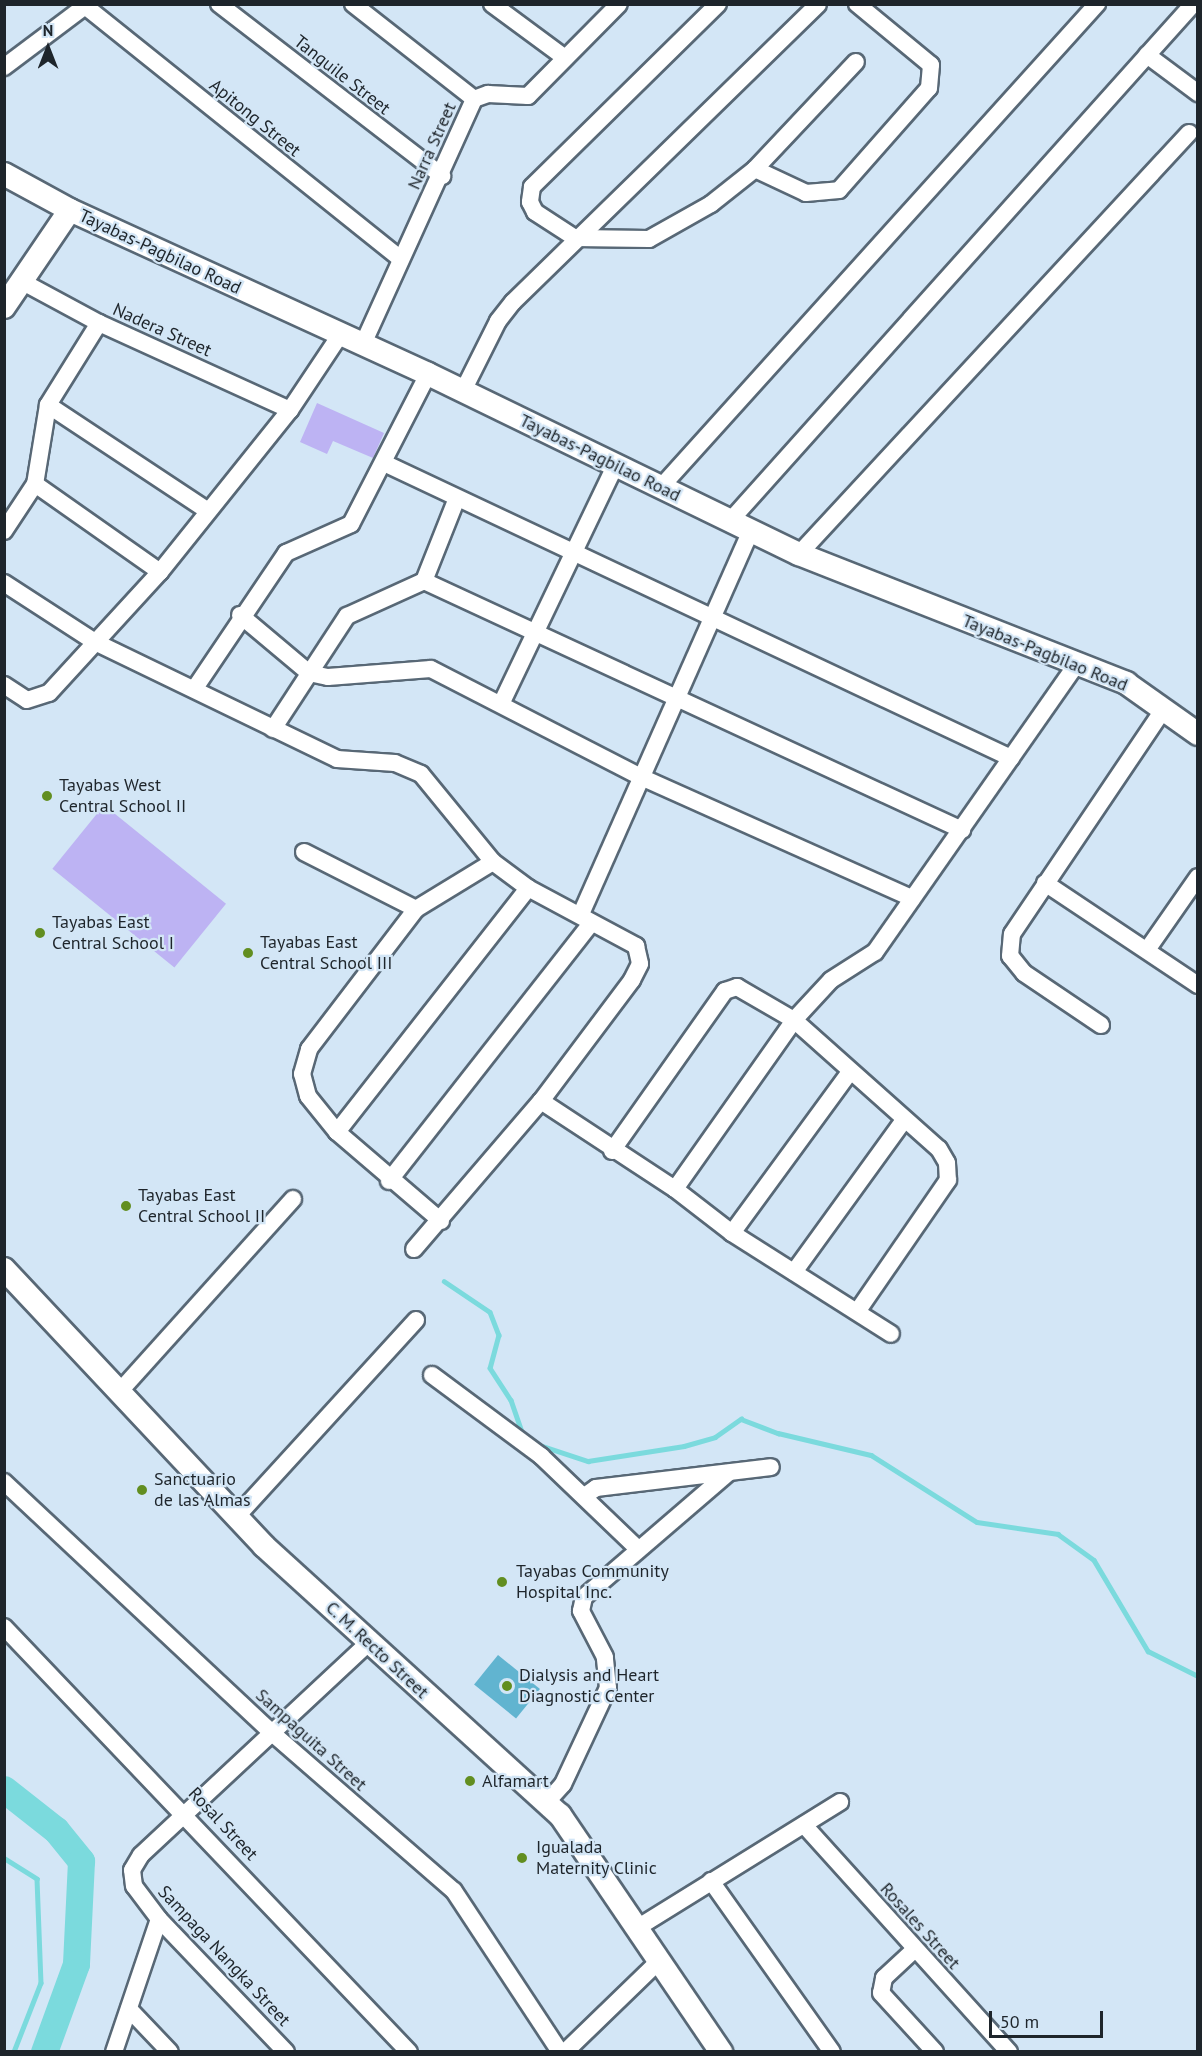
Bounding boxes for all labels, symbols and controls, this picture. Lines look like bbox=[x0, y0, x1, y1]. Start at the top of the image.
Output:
north arrow bbox=[18, 18, 78, 78]
text: N bbox=[43, 20, 53, 40]
street label: Tanguile Street bbox=[290, 31, 394, 119]
street label: Apitong Street bbox=[205, 75, 305, 161]
street label: Narra Street bbox=[403, 99, 461, 193]
street label: Tayabas-Pagbilao Road bbox=[76, 205, 244, 299]
street label: Nadera Street bbox=[109, 299, 215, 361]
street label: Tayabas-Pagbilao Road bbox=[516, 410, 684, 506]
street label: Tayabas-Pagbilao Road bbox=[959, 610, 1131, 696]
place label: Tayabas West Central School II bbox=[59, 775, 186, 818]
marker: Tayabas West Central School II bbox=[40, 789, 54, 803]
place label: Tayabas East Central School I bbox=[52, 912, 174, 954]
marker: Tayabas East Central School I bbox=[33, 926, 47, 940]
place label: Tayabas East Central School III bbox=[260, 932, 392, 974]
marker: Tayabas East Central School III bbox=[241, 946, 255, 960]
place label: Tayabas East Central School II bbox=[138, 1185, 265, 1228]
marker: Tayabas East Central School II bbox=[119, 1199, 133, 1213]
place label: Sanctuario de las Almas bbox=[154, 1469, 251, 1512]
marker: Sanctuario de las Almas bbox=[135, 1483, 149, 1497]
place label: Tayabas Community Hospital Inc. bbox=[516, 1561, 669, 1604]
marker: Tayabas Community Hospital Inc. bbox=[493, 1573, 511, 1591]
street label: C. M. Recto Street bbox=[320, 1596, 434, 1704]
place label: Dialysis and Heart Diagnostic Center bbox=[519, 1665, 659, 1708]
marker: Dialysis and Heart Diagnostic Center bbox=[500, 1679, 514, 1693]
street label: Sampaguita Street bbox=[251, 1685, 371, 1795]
place label: Alfamart bbox=[482, 1770, 549, 1792]
marker: Alfamart bbox=[463, 1774, 477, 1788]
street label: Rosal Street bbox=[184, 1783, 262, 1865]
place label: Igualada Maternity Clinic bbox=[536, 1837, 657, 1880]
marker: Igualada Maternity Clinic bbox=[513, 1849, 531, 1867]
street label: Rosales Street bbox=[876, 1878, 964, 1974]
street label: Sampaga Nangka Street bbox=[153, 1881, 295, 2031]
scale bar bbox=[992, 1999, 1106, 2037]
text: 50 m bbox=[1000, 2010, 1039, 2033]

